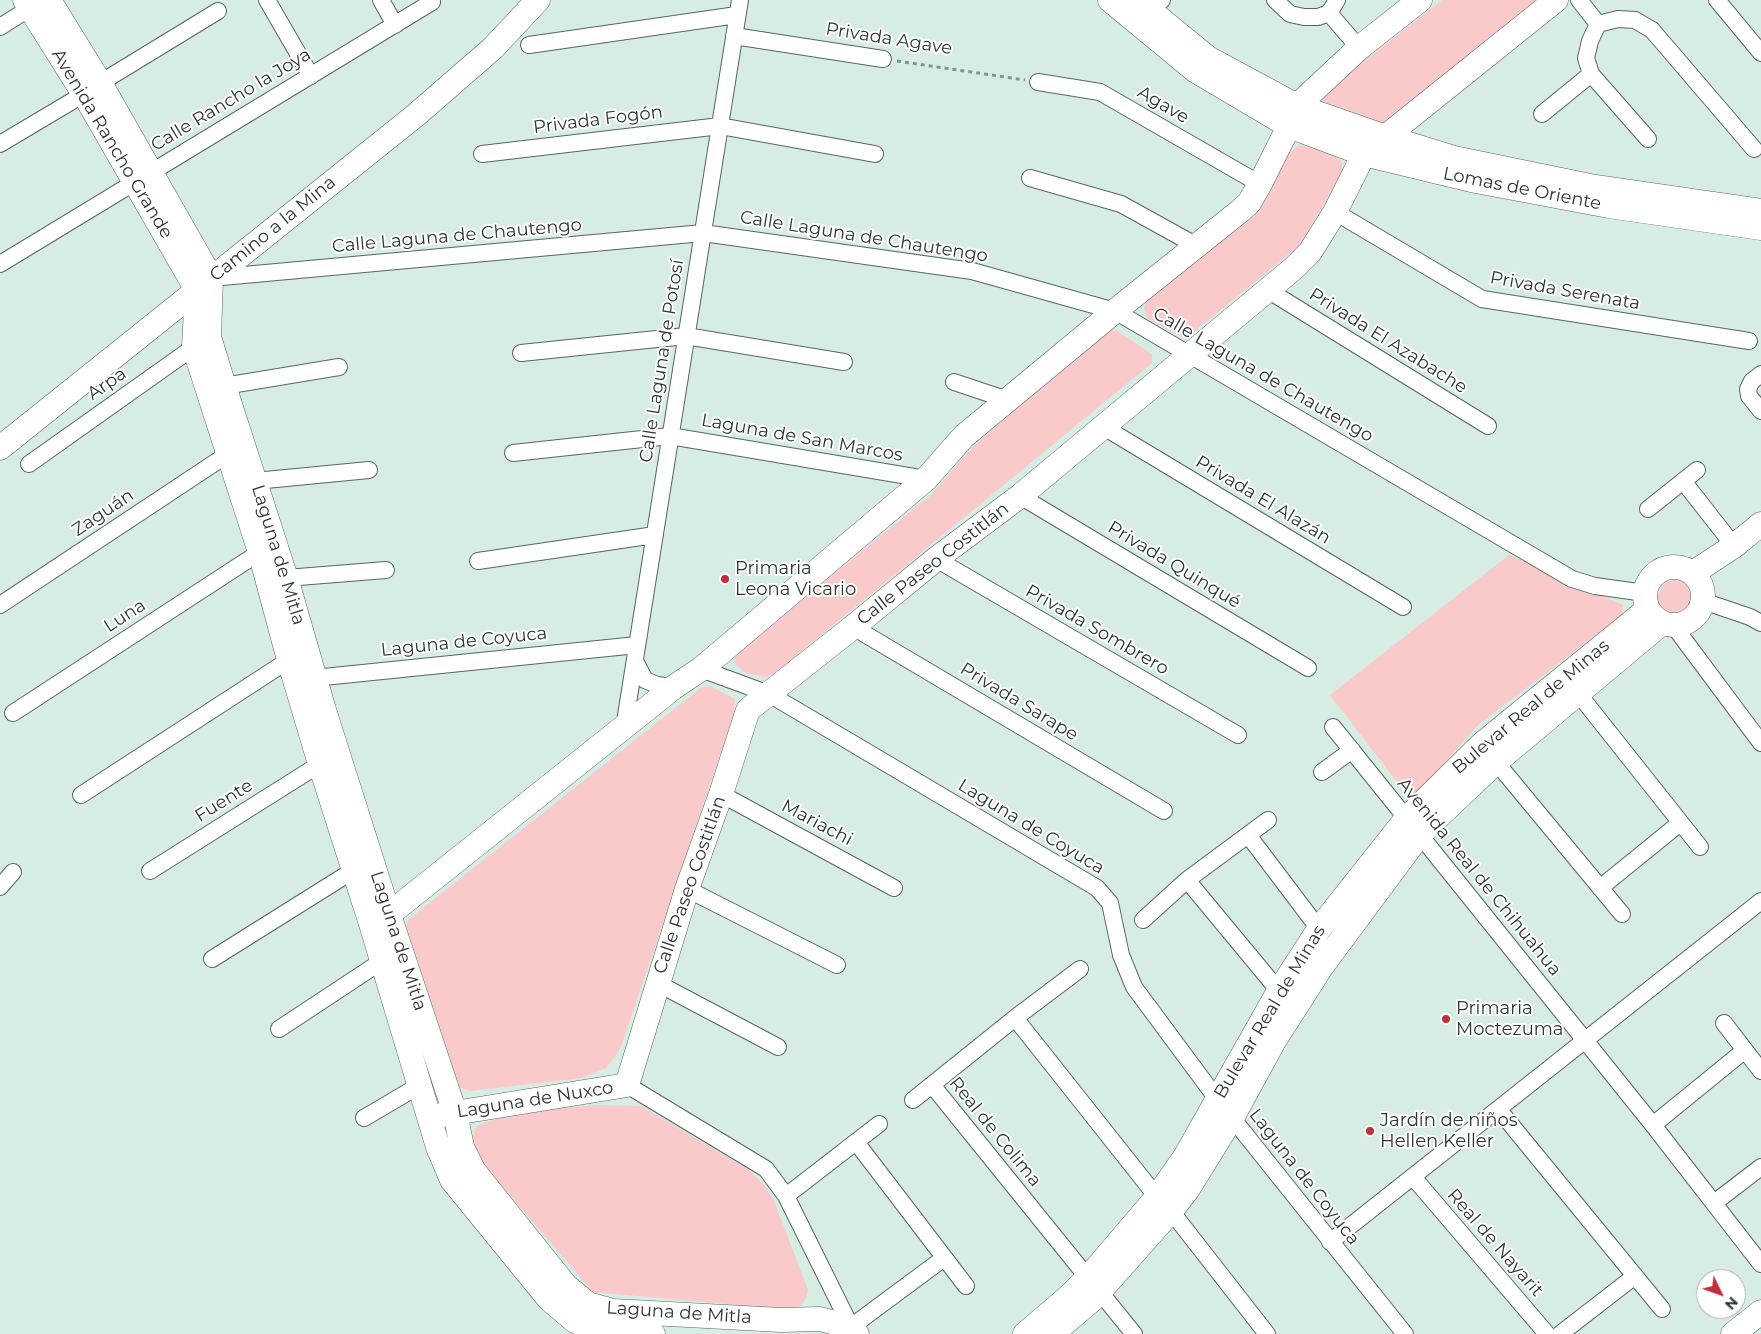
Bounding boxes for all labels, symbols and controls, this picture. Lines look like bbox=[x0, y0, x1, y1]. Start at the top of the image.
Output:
street label: Privada Agave bbox=[824, 18, 954, 60]
street label: Calle Rancho la Joya bbox=[147, 44, 315, 156]
street label: Avenida Rancho Grande bbox=[47, 45, 177, 243]
street label: Agave bbox=[1133, 82, 1193, 128]
street label: Privada Fogón bbox=[532, 101, 664, 139]
street label: Lomas de Oriente bbox=[1441, 163, 1603, 215]
street label: Camino a la Mina bbox=[206, 172, 340, 286]
street label: Calle Laguna de Chautengo bbox=[738, 207, 990, 267]
street label: Calle Laguna de Chautengo bbox=[331, 214, 583, 258]
street label: Calle Laguna de Potosí bbox=[635, 258, 689, 464]
street label: Privada Serenata bbox=[1488, 267, 1642, 315]
street label: Privada El Azabache bbox=[1305, 284, 1471, 398]
street label: Calle Laguna de Chautengo bbox=[1149, 303, 1377, 447]
street label: Arpa bbox=[83, 363, 131, 405]
street label: Laguna de San Marcos bbox=[699, 410, 905, 466]
street label: Privada El Alazán bbox=[1191, 451, 1335, 549]
street label: Laguna de Mitla bbox=[246, 482, 310, 628]
street label: Zaguán bbox=[68, 485, 138, 541]
street label: Calle Paseo Costitlán bbox=[853, 498, 1013, 630]
street label: Privada Quinqué bbox=[1104, 517, 1244, 613]
place label: Primaria Leona Vicario bbox=[735, 558, 856, 600]
marker: Primaria Leona Vicario bbox=[719, 573, 731, 585]
street label: Privada Sombrero bbox=[1022, 580, 1172, 680]
street label: Luna bbox=[100, 595, 150, 637]
street label: Laguna de Coyuca bbox=[380, 623, 548, 661]
street label: Bulevar Real de Minas bbox=[1448, 635, 1614, 779]
street label: Privada Sarape bbox=[956, 658, 1082, 746]
street label: Avenida Real de Chihuahua bbox=[1392, 774, 1566, 980]
street label: Fuente bbox=[191, 775, 257, 827]
street label: Laguna de Coyuca bbox=[954, 775, 1108, 879]
street label: Calle Paseo Costitlán bbox=[649, 793, 731, 977]
street label: Mariachi bbox=[778, 795, 856, 851]
street label: Laguna de Mitla bbox=[365, 868, 431, 1014]
street label: Bulevar Real de Minas bbox=[1210, 921, 1330, 1103]
place label: Primaria Moctezuma bbox=[1456, 998, 1563, 1040]
marker: Primaria Moctezuma bbox=[1440, 1013, 1452, 1025]
street label: Real de Colima bbox=[944, 1073, 1046, 1191]
street label: Laguna de Nuxco bbox=[455, 1077, 615, 1123]
street label: Laguna de Coyuca bbox=[1244, 1105, 1364, 1249]
place label: Jardín de niños Hellen Keller bbox=[1380, 1110, 1518, 1152]
marker: Jardín de niños Hellen Keller bbox=[1364, 1125, 1376, 1137]
street label: Real de Nayarit bbox=[1442, 1185, 1548, 1301]
north arrow bbox=[1696, 1269, 1746, 1319]
text: N bbox=[1721, 1293, 1742, 1314]
street label: Laguna de Mitla bbox=[606, 1297, 752, 1329]

